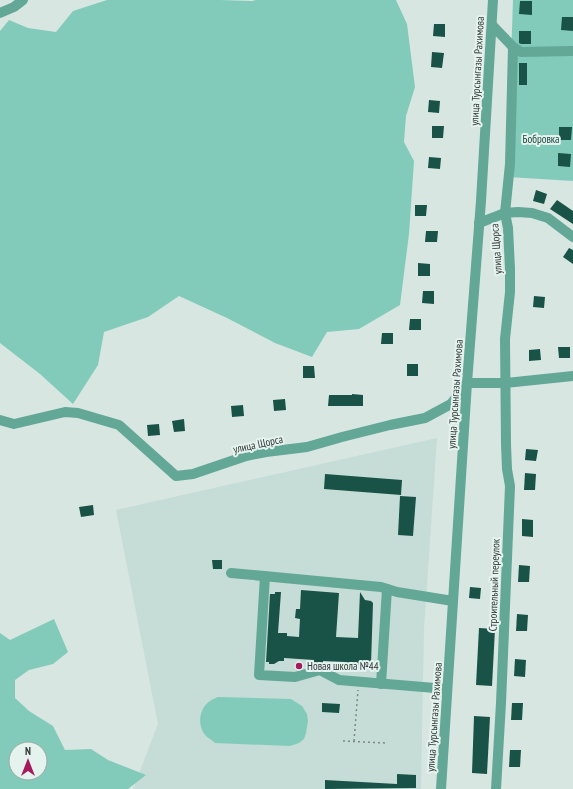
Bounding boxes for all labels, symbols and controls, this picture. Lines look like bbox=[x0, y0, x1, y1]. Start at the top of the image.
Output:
street label: улица Турсынгазы Рахимова bbox=[467, 16, 487, 126]
park label: Бобровка bbox=[522, 132, 560, 146]
street label: улица Щорса bbox=[487, 223, 505, 275]
street label: улица Турсынгазы Рахимова bbox=[444, 339, 466, 449]
street label: улица Щорса bbox=[232, 432, 284, 456]
street label: Строительный переулок bbox=[485, 538, 503, 631]
place label: Новая школа №44 bbox=[307, 659, 379, 673]
marker: Новая школа №44 bbox=[294, 661, 304, 671]
street label: улица Турсынгазы Рахимова bbox=[423, 662, 445, 772]
north arrow bbox=[8, 741, 48, 781]
text: N bbox=[25, 744, 31, 758]

